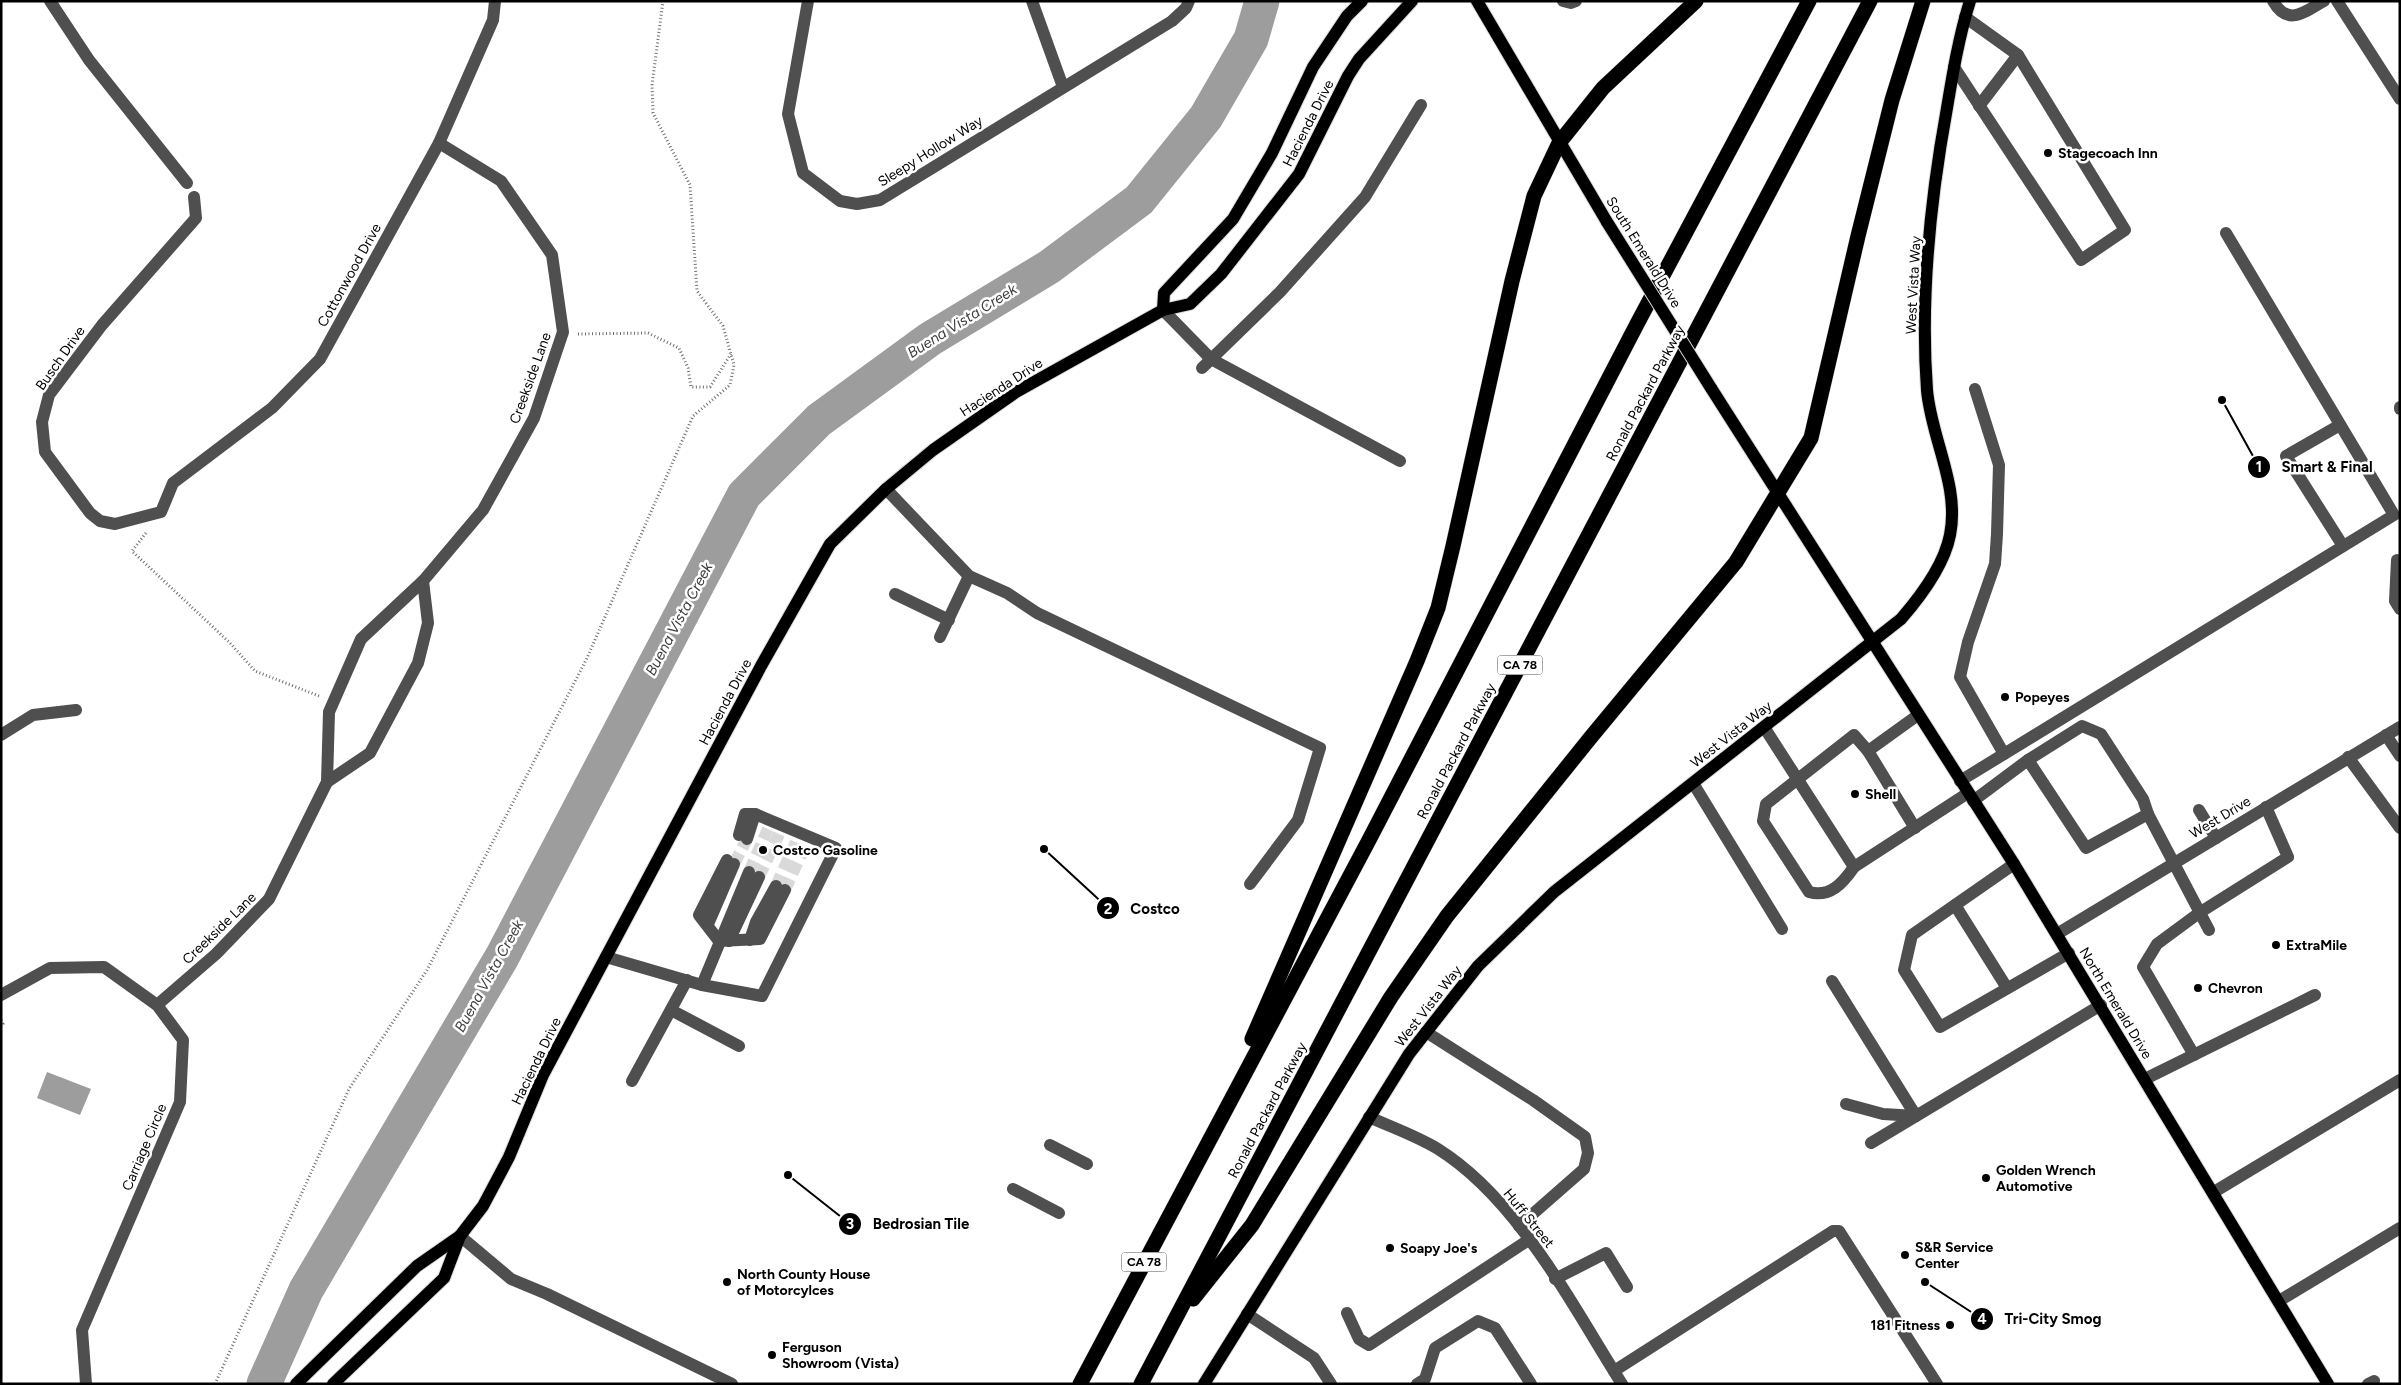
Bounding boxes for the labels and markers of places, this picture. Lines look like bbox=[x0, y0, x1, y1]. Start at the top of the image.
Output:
place label: Stagecoach Inn bbox=[2058, 145, 2158, 162]
marker: Stagecoach Inn bbox=[2042, 147, 2054, 159]
callout: Smart & Final bbox=[2246, 452, 2383, 482]
place label: Popeyes bbox=[2015, 689, 2070, 706]
marker: Popeyes bbox=[1999, 691, 2011, 703]
place label: Shell bbox=[1865, 786, 1896, 803]
marker: Shell bbox=[1849, 788, 1861, 800]
place label: Costco Gasoline bbox=[773, 842, 878, 859]
marker: Costco Gasoline bbox=[757, 844, 769, 856]
callout: Costco bbox=[1096, 893, 1190, 923]
place label: ExtraMile bbox=[2286, 937, 2347, 954]
marker: ExtraMile bbox=[2270, 939, 2282, 951]
place label: Chevron bbox=[2208, 980, 2263, 997]
marker: Chevron bbox=[2192, 982, 2204, 994]
place label: Golden Wrench Automotive bbox=[1996, 1162, 2096, 1195]
marker: Golden Wrench Automotive bbox=[1980, 1172, 1992, 1184]
callout: Bedrosian Tile bbox=[837, 1209, 979, 1239]
place label: S&R Service Center bbox=[1915, 1239, 1994, 1272]
place label: Soapy Joe's bbox=[1400, 1240, 1478, 1257]
marker: Soapy Joe's bbox=[1384, 1242, 1396, 1254]
marker: S&R Service Center bbox=[1899, 1249, 1911, 1261]
place label: North County House of Motorcylces bbox=[737, 1266, 871, 1299]
marker: North County House of Motorcylces bbox=[721, 1276, 733, 1288]
callout: Tri-City Smog bbox=[1970, 1304, 2112, 1334]
place label: 181 Fitness bbox=[1870, 1317, 1940, 1334]
marker: 181 Fitness bbox=[1944, 1319, 1956, 1331]
place label: Ferguson Showroom (Vista) bbox=[782, 1339, 899, 1372]
marker: Ferguson Showroom (Vista) bbox=[766, 1349, 778, 1361]

